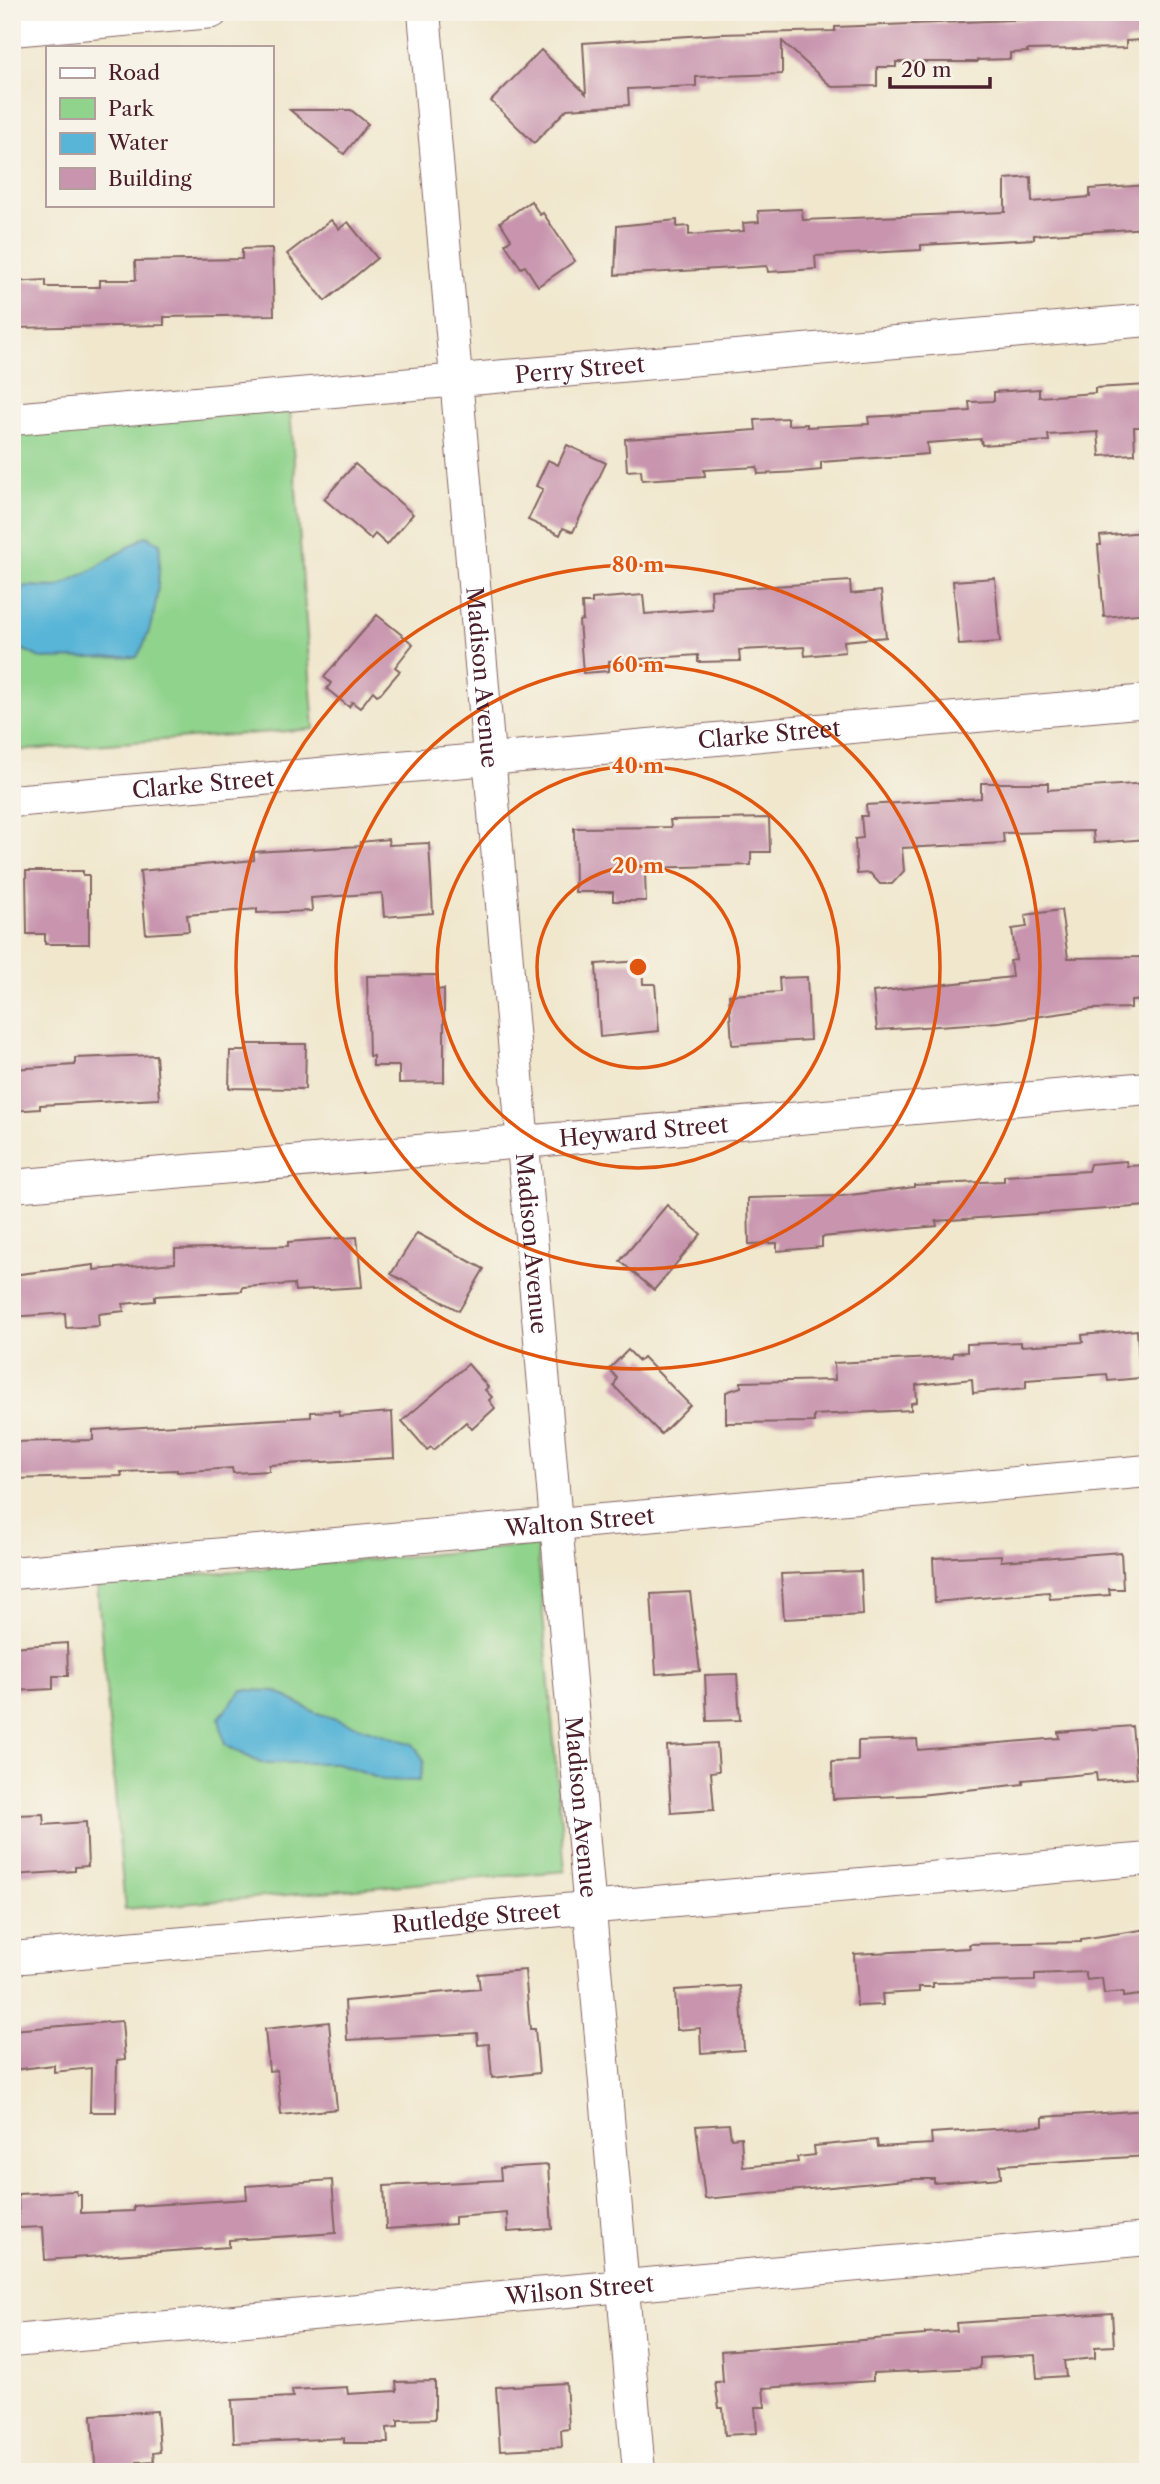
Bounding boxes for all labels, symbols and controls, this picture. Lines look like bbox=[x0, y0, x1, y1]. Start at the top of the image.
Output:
legend bbox=[46, 46, 273, 206]
scale bar bbox=[890, 46, 990, 90]
text: 20 m bbox=[901, 57, 952, 82]
text: Road bbox=[108, 60, 160, 85]
text: Park bbox=[108, 96, 154, 121]
text: Water bbox=[107, 130, 168, 155]
text: Building bbox=[108, 166, 193, 191]
street label: Perry Street bbox=[514, 350, 646, 389]
text: 80 m bbox=[612, 552, 664, 577]
street label: Madison Avenue bbox=[460, 586, 504, 769]
text: 60 m bbox=[612, 652, 664, 677]
street label: Clarke Street bbox=[697, 714, 842, 755]
text: 40 m bbox=[612, 753, 664, 778]
street label: Clarke Street bbox=[131, 764, 276, 804]
text: 20 m bbox=[612, 853, 664, 878]
centre of rings bbox=[626, 955, 650, 979]
street label: Heyward Street bbox=[558, 1110, 729, 1153]
street label: Madison Avenue bbox=[510, 1152, 553, 1335]
street label: Walton Street bbox=[503, 1501, 656, 1543]
street label: Madison Avenue bbox=[559, 1715, 603, 1899]
street label: Rutledge Street bbox=[391, 1896, 562, 1939]
street label: Wilson Street bbox=[503, 2269, 655, 2311]

